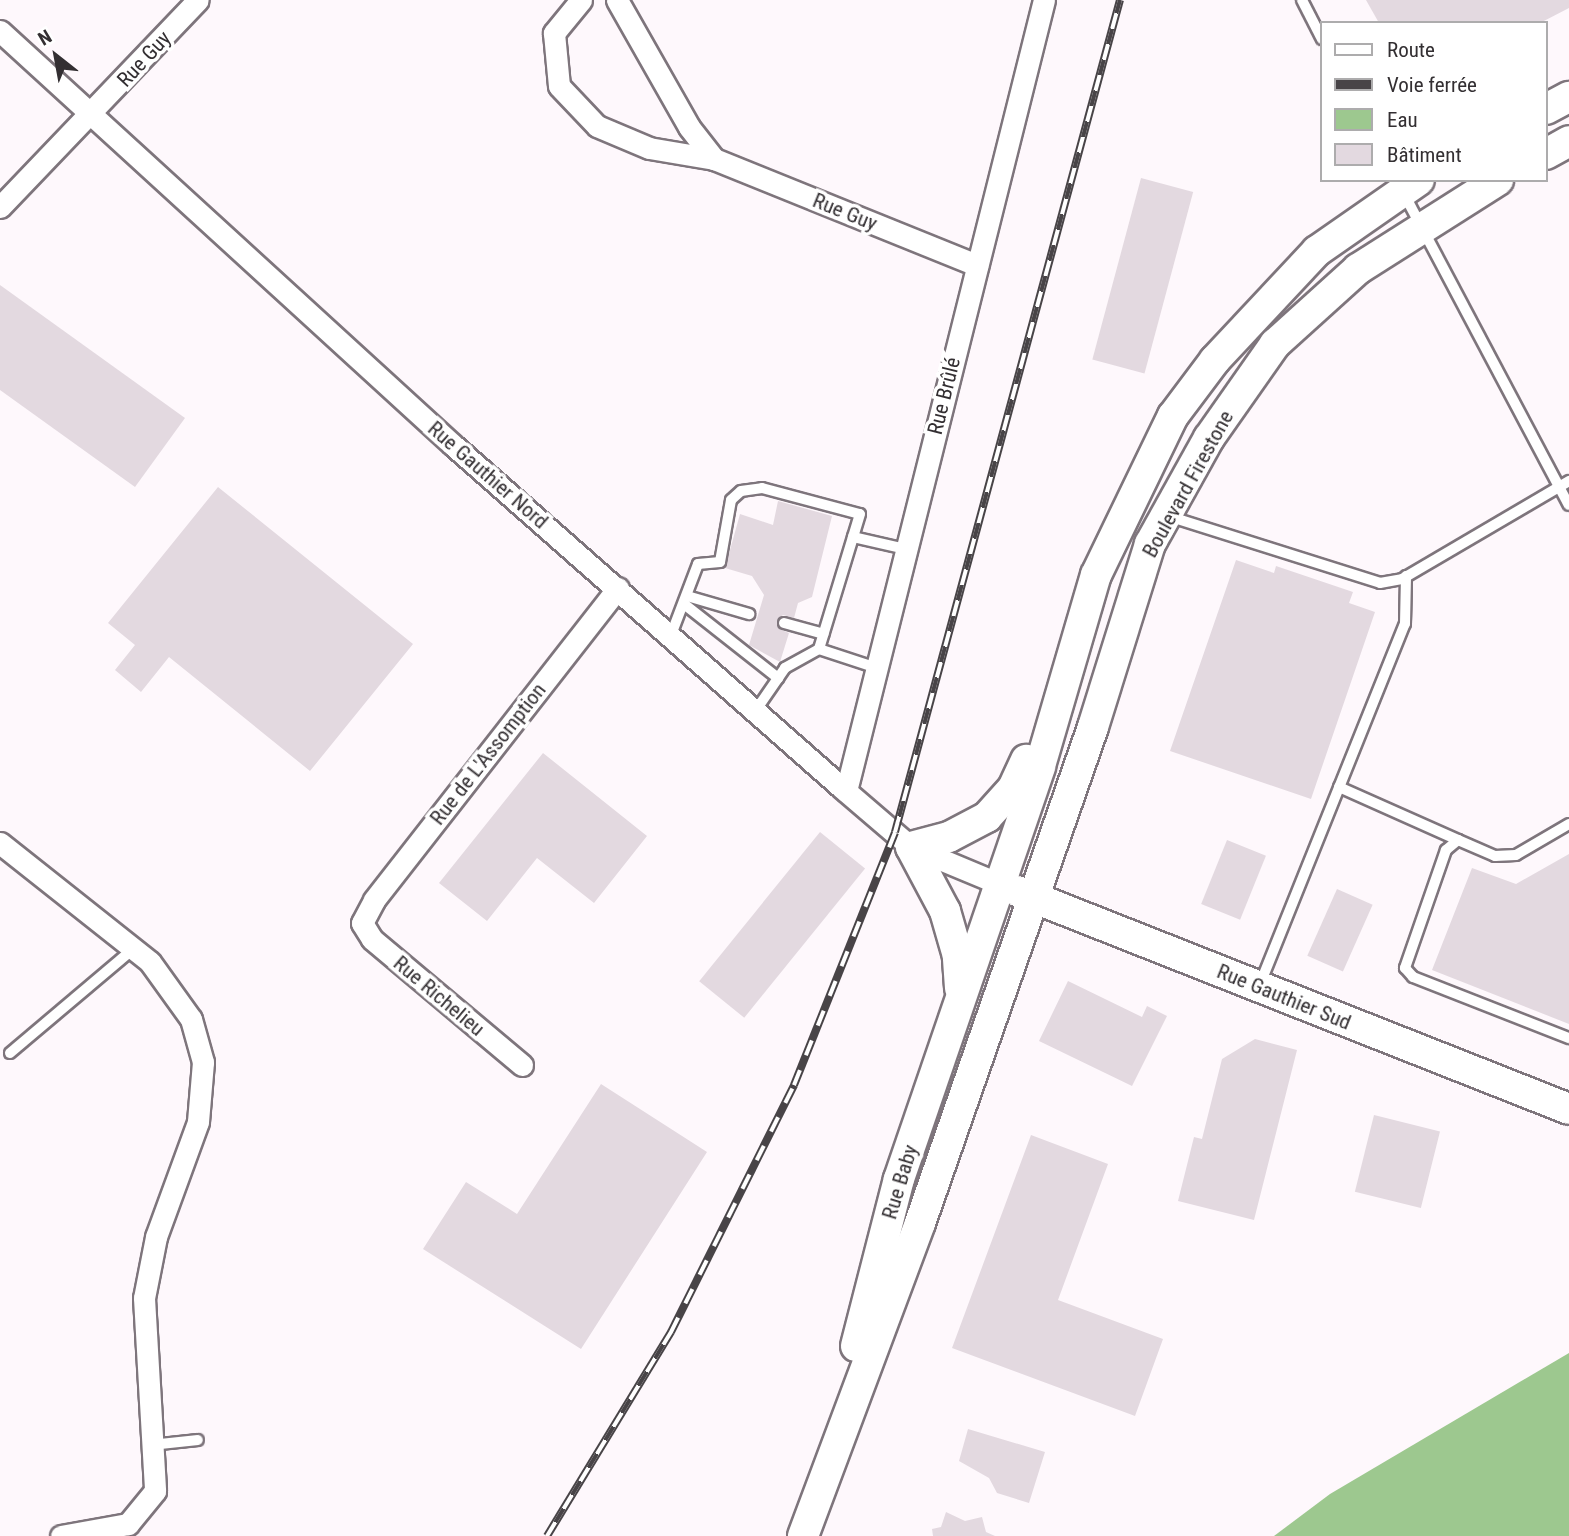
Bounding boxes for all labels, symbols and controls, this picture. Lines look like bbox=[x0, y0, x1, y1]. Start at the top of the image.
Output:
north arrow bbox=[21, 21, 91, 91]
legend bbox=[1320, 21, 1548, 182]
text: N bbox=[34, 25, 56, 50]
street label: Rue Guy bbox=[112, 26, 176, 92]
text: Route bbox=[1387, 38, 1435, 62]
text: Voie ferrée bbox=[1387, 73, 1477, 97]
text: Eau bbox=[1387, 108, 1418, 132]
text: Bâtiment bbox=[1387, 143, 1462, 167]
street label: Rue Guy bbox=[809, 188, 881, 236]
street label: Rue Brûlé bbox=[922, 355, 966, 437]
street label: Boulevard Firestone bbox=[1137, 406, 1239, 562]
street label: Rue Gauthier Nord bbox=[423, 416, 553, 534]
street label: Rue de L'Assomption bbox=[425, 678, 551, 830]
street label: Rue Richelieu bbox=[388, 951, 490, 1041]
street label: Rue Gauthier Sud bbox=[1213, 959, 1355, 1035]
street label: Rue Baby bbox=[877, 1142, 923, 1222]

